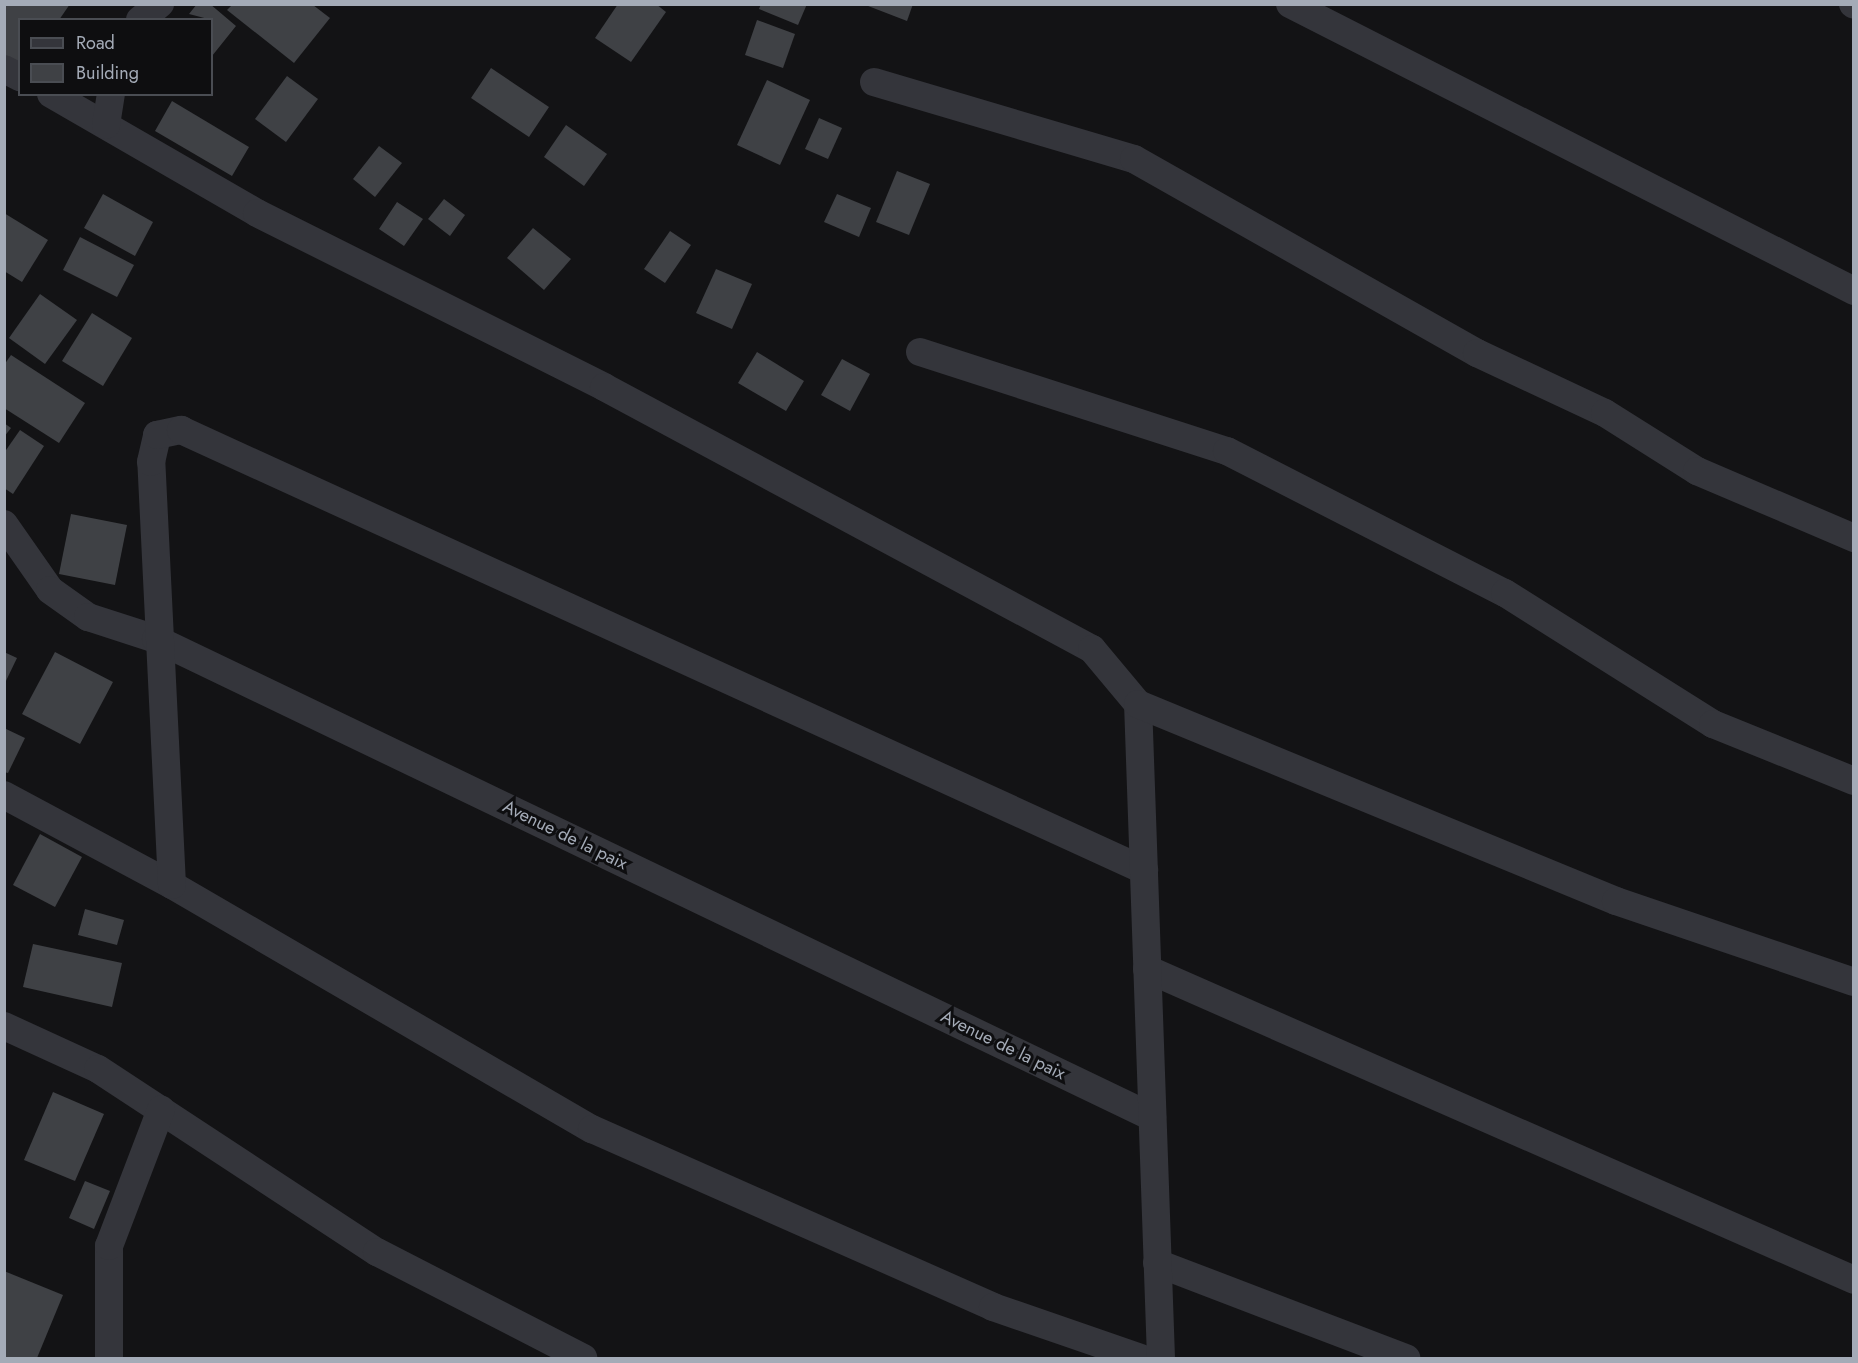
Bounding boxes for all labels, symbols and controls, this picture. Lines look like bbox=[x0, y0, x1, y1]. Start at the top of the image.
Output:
legend bbox=[18, 18, 213, 96]
text: Road bbox=[76, 30, 115, 56]
text: Building bbox=[76, 60, 139, 86]
street label: Avenue de la paix bbox=[499, 796, 631, 874]
street label: Avenue de la paix bbox=[937, 1006, 1069, 1084]

